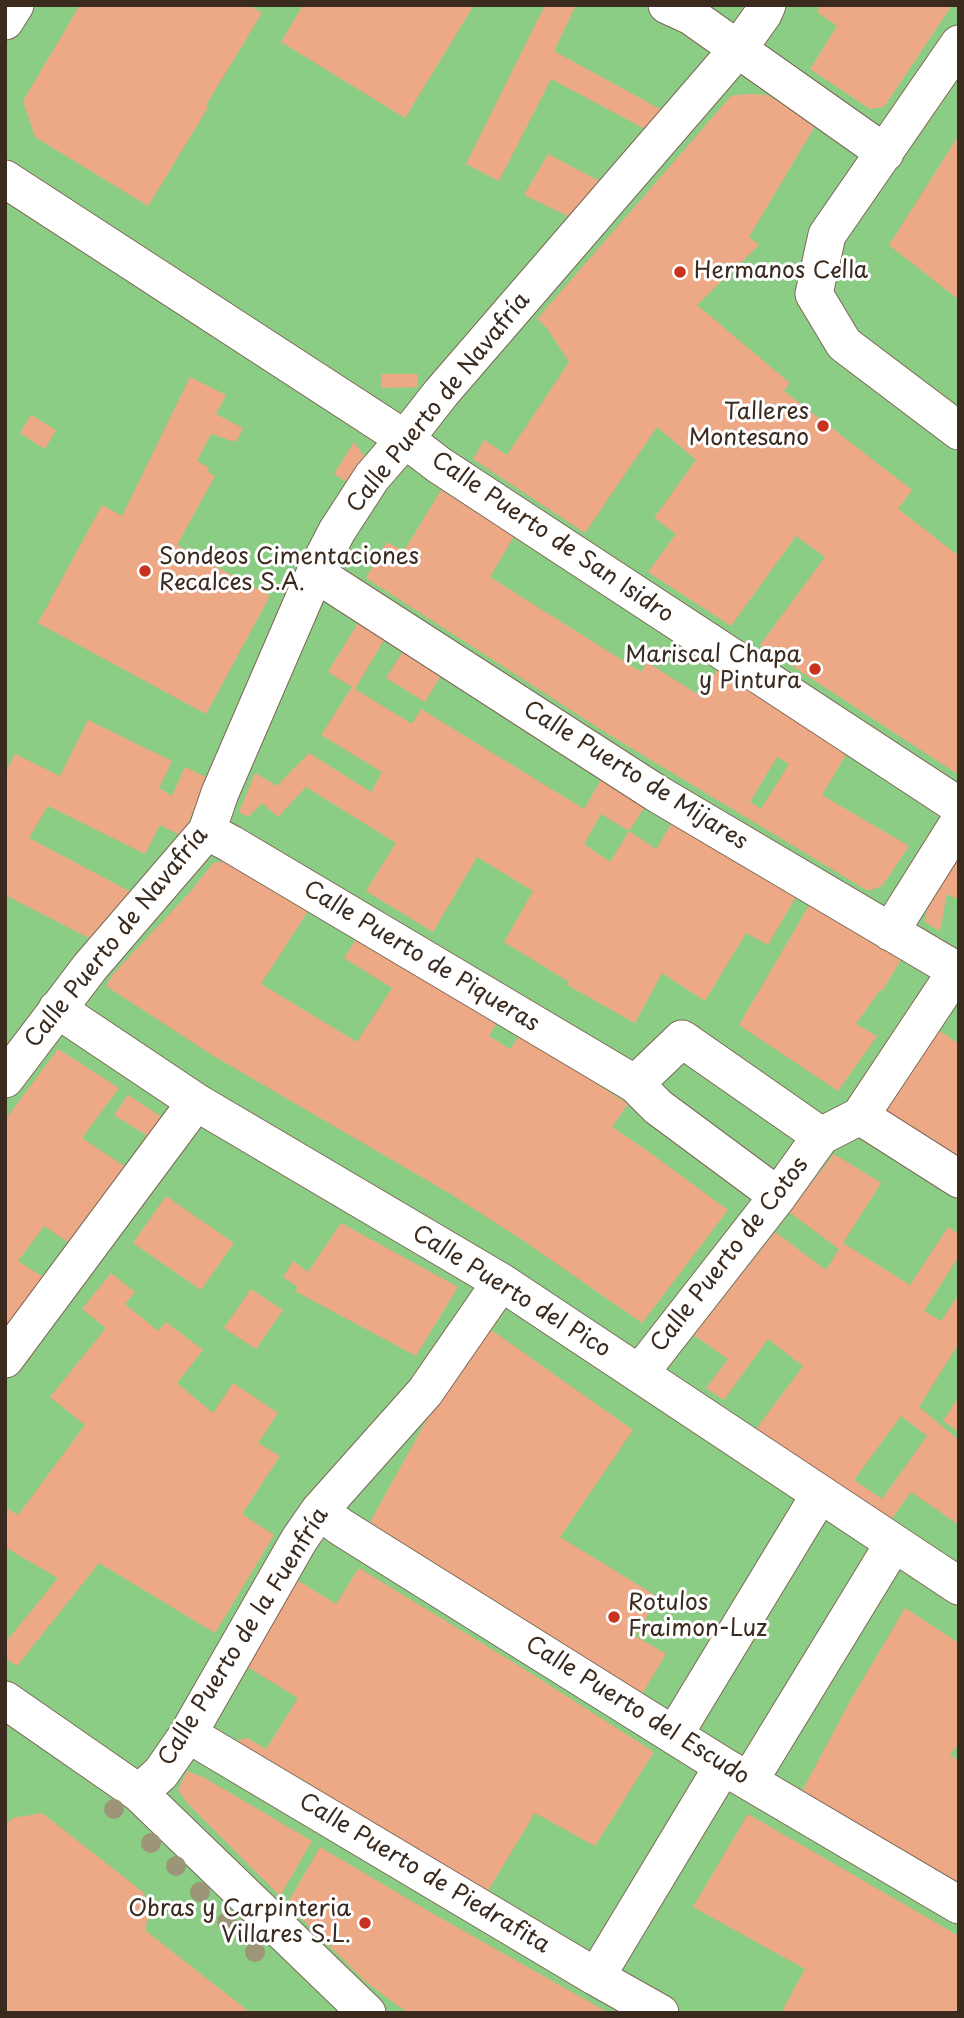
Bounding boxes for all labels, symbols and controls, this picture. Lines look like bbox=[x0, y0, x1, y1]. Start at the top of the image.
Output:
place label: Hermanos Cella bbox=[694, 258, 868, 286]
marker: Hermanos Cella bbox=[672, 264, 688, 280]
street label: Calle Puerto de Navafría bbox=[342, 287, 536, 519]
place label: Talleres Montesano bbox=[689, 399, 809, 453]
marker: Talleres Montesano bbox=[815, 418, 831, 434]
street label: Calle Puerto de San Isidro bbox=[426, 447, 678, 629]
place label: Sondeos Cimentaciones Recalces S.A. bbox=[159, 544, 419, 598]
marker: Sondeos Cimentaciones Recalces S.A. bbox=[137, 563, 153, 579]
place label: Mariscal Chapa y Pintura bbox=[625, 642, 801, 696]
marker: Mariscal Chapa y Pintura bbox=[807, 661, 823, 677]
street label: Calle Puerto de Mijares bbox=[518, 696, 752, 856]
street label: Calle Puerto de Navafría bbox=[20, 822, 214, 1054]
street label: Calle Puerto de Piqueras bbox=[298, 876, 544, 1038]
street label: Calle Puerto de Cotos bbox=[645, 1152, 815, 1358]
street label: Calle Puerto del Pico bbox=[407, 1220, 615, 1364]
street label: Calle Puerto de la Fuenfría bbox=[153, 1503, 335, 1771]
place label: Rotulos Fraimon-Luz bbox=[628, 1590, 767, 1644]
marker: Rotulos Fraimon-Luz bbox=[606, 1609, 622, 1625]
street label: Calle Puerto del Escudo bbox=[520, 1631, 754, 1791]
street label: Calle Puerto de Piedrafita bbox=[294, 1788, 554, 1960]
place label: Obras y Carpinteria Villares S.L. bbox=[128, 1896, 351, 1950]
marker: Obras y Carpinteria Villares S.L. bbox=[357, 1915, 373, 1931]

